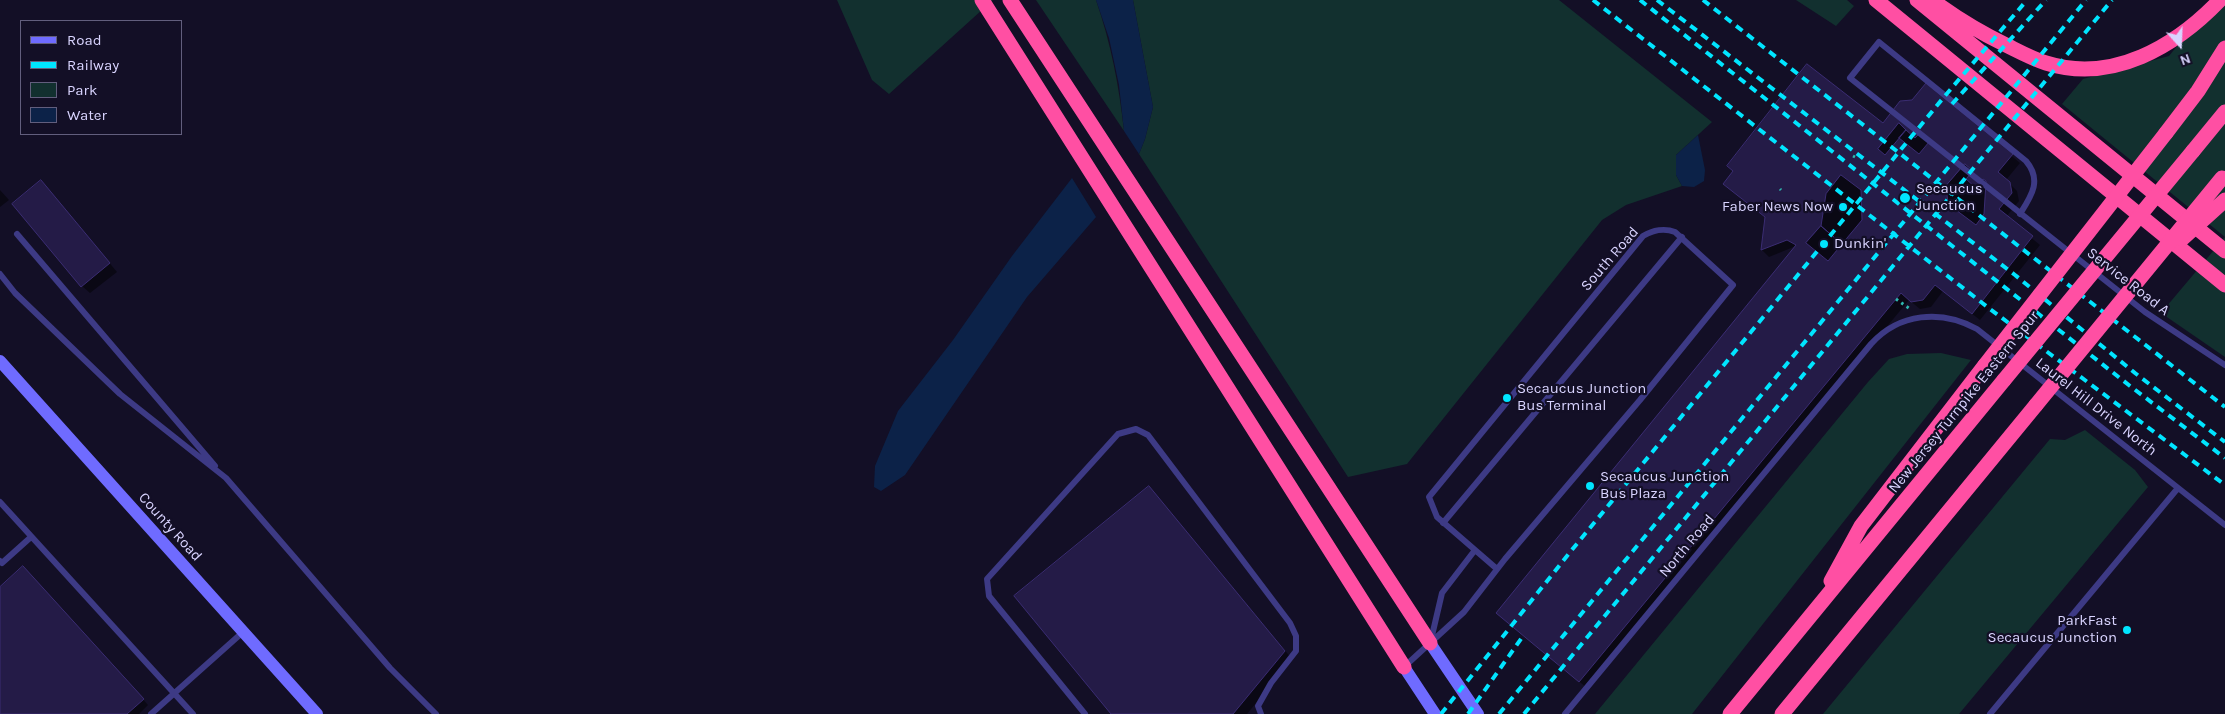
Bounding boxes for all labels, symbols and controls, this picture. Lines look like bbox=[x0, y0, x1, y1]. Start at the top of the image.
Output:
legend bbox=[20, 20, 182, 135]
north arrow bbox=[2155, 20, 2205, 70]
text: Road bbox=[67, 31, 102, 49]
text: N bbox=[2178, 50, 2193, 69]
text: Railway bbox=[67, 56, 119, 74]
text: Park bbox=[67, 81, 97, 99]
text: Water bbox=[67, 106, 107, 124]
place label: Secaucus Junction bbox=[1916, 180, 1983, 215]
marker: Secaucus Junction bbox=[1898, 191, 1912, 205]
place label: Faber News Now bbox=[1722, 198, 1833, 216]
marker: Faber News Now bbox=[1837, 201, 1849, 213]
street label: South Road bbox=[1577, 223, 1643, 295]
place label: Dunkin' bbox=[1834, 235, 1886, 253]
marker: Dunkin' bbox=[1818, 238, 1830, 250]
street label: Service Road A bbox=[2083, 244, 2173, 320]
street label: New Jersey Turnpike Eastern Spur bbox=[1885, 307, 2043, 497]
street label: Laurel Hill Drive North bbox=[2032, 354, 2160, 460]
place label: Secaucus Junction Bus Terminal bbox=[1517, 380, 1646, 415]
marker: Secaucus Junction Bus Terminal bbox=[1501, 392, 1513, 404]
place label: Secaucus Junction Bus Plaza bbox=[1600, 468, 1729, 503]
marker: Secaucus Junction Bus Plaza bbox=[1584, 480, 1596, 492]
street label: County Road bbox=[134, 489, 206, 565]
street label: North Road bbox=[1655, 511, 1719, 581]
place label: ParkFast Secaucus Junction bbox=[1988, 612, 2117, 647]
marker: ParkFast Secaucus Junction bbox=[2121, 624, 2133, 636]

